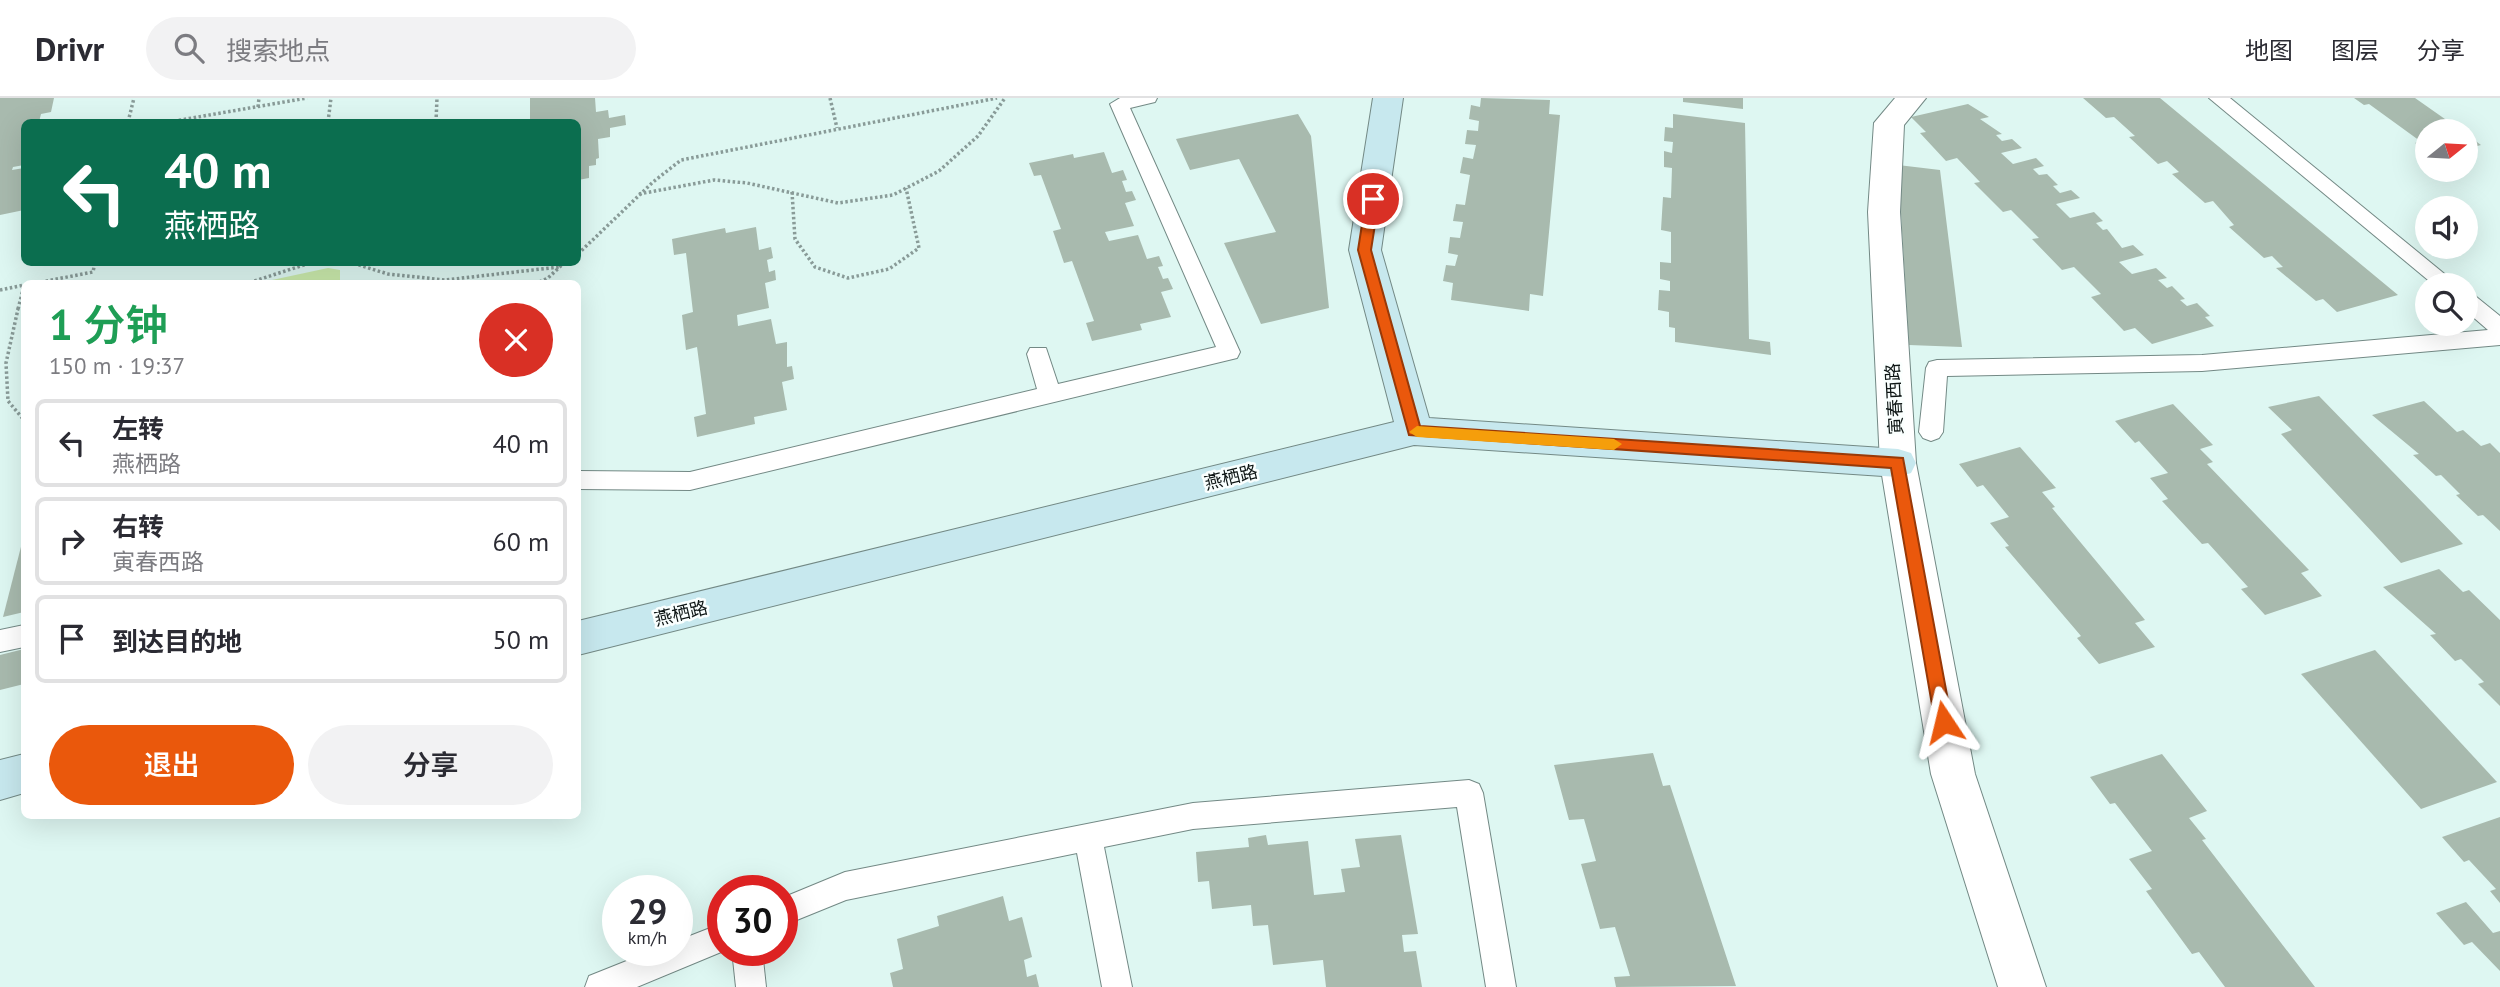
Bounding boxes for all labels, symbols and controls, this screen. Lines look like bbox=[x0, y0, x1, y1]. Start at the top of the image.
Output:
search box bbox=[146, 17, 636, 80]
text: Drivr bbox=[35, 27, 104, 70]
icon: search bbox=[170, 29, 208, 67]
text: 搜索地点 bbox=[226, 34, 330, 67]
text: 地图 bbox=[2245, 35, 2293, 66]
text: 图层 bbox=[2331, 35, 2379, 66]
text: 分享 bbox=[2417, 35, 2465, 66]
north arrow bbox=[2415, 119, 2478, 182]
map controls bbox=[2415, 119, 2478, 336]
text: 40 m bbox=[164, 138, 271, 202]
icon: left bbox=[49, 147, 140, 238]
pin bbox=[1343, 169, 1403, 229]
icon: arrive bbox=[1354, 180, 1392, 218]
button: sound bbox=[2415, 196, 2478, 259]
text: 燕栖路 bbox=[164, 204, 260, 246]
button: search bbox=[2415, 273, 2478, 336]
text: 1 分钟 bbox=[49, 297, 167, 352]
button: close bbox=[479, 303, 553, 377]
text: 150 m · 19:37 bbox=[49, 351, 185, 380]
street label: 寅春西路 bbox=[1881, 362, 1907, 436]
text: 左转 bbox=[112, 412, 164, 445]
icon: left bbox=[53, 424, 91, 462]
text: 40 m bbox=[493, 427, 549, 460]
text: 燕栖路 bbox=[112, 449, 181, 478]
street label: 燕栖路 bbox=[1202, 459, 1260, 495]
text: 右转 bbox=[112, 510, 164, 543]
icon: right bbox=[53, 522, 91, 560]
text: 60 m bbox=[493, 525, 549, 558]
text: 寅春西路 bbox=[112, 547, 204, 576]
street label: 燕栖路 bbox=[652, 595, 710, 631]
icon: arrive bbox=[53, 620, 91, 658]
text: 50 m bbox=[493, 623, 549, 656]
text: 到达目的地 bbox=[112, 625, 242, 658]
position arrow bbox=[1907, 685, 1981, 759]
button: 退出 bbox=[49, 725, 294, 805]
button: 分享 bbox=[308, 725, 553, 805]
speed limit sign: 30 bbox=[707, 875, 798, 966]
text: 29 bbox=[628, 888, 667, 934]
text: km/h bbox=[628, 926, 667, 949]

